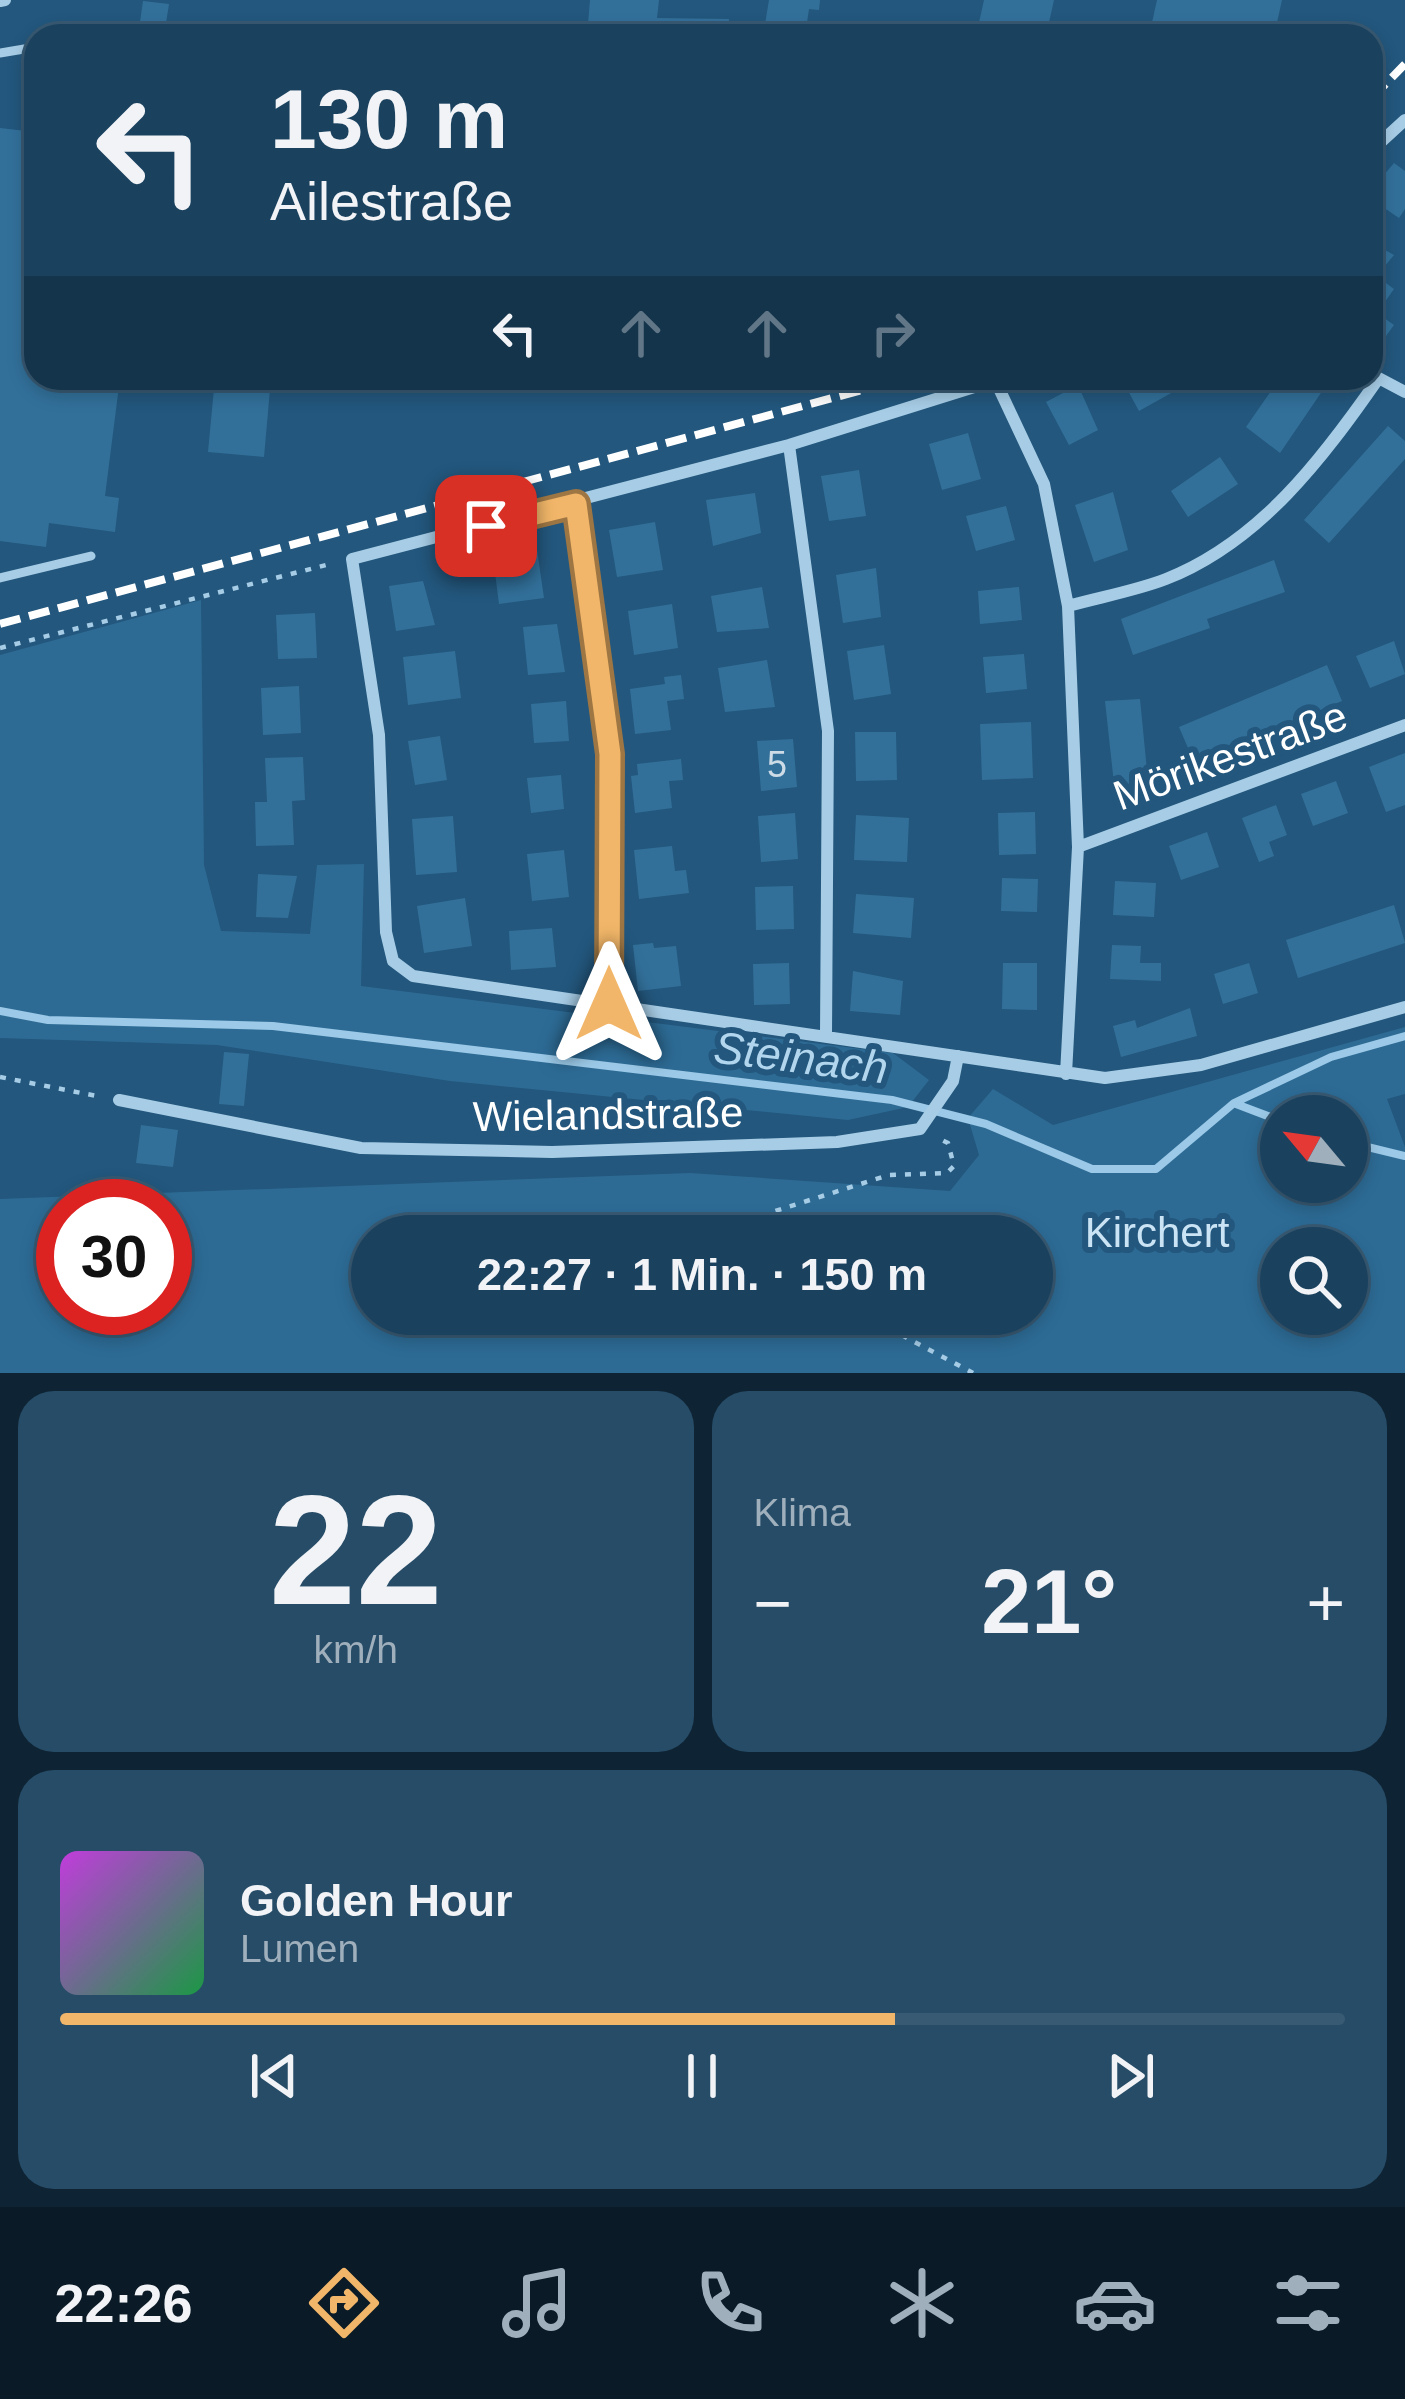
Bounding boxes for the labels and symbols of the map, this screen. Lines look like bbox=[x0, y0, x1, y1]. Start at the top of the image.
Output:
pin bbox=[435, 475, 537, 577]
street label: Mörikestraße bbox=[1107, 691, 1353, 819]
house number: 5 bbox=[767, 744, 787, 785]
position arrow bbox=[546, 941, 672, 1067]
water label: Steinach bbox=[711, 1022, 891, 1093]
street label: Wielandstraße bbox=[472, 1089, 744, 1140]
north arrow bbox=[1260, 1095, 1368, 1203]
speed limit sign: 30 bbox=[36, 1179, 192, 1335]
park label: Kirchert bbox=[1085, 1209, 1230, 1256]

